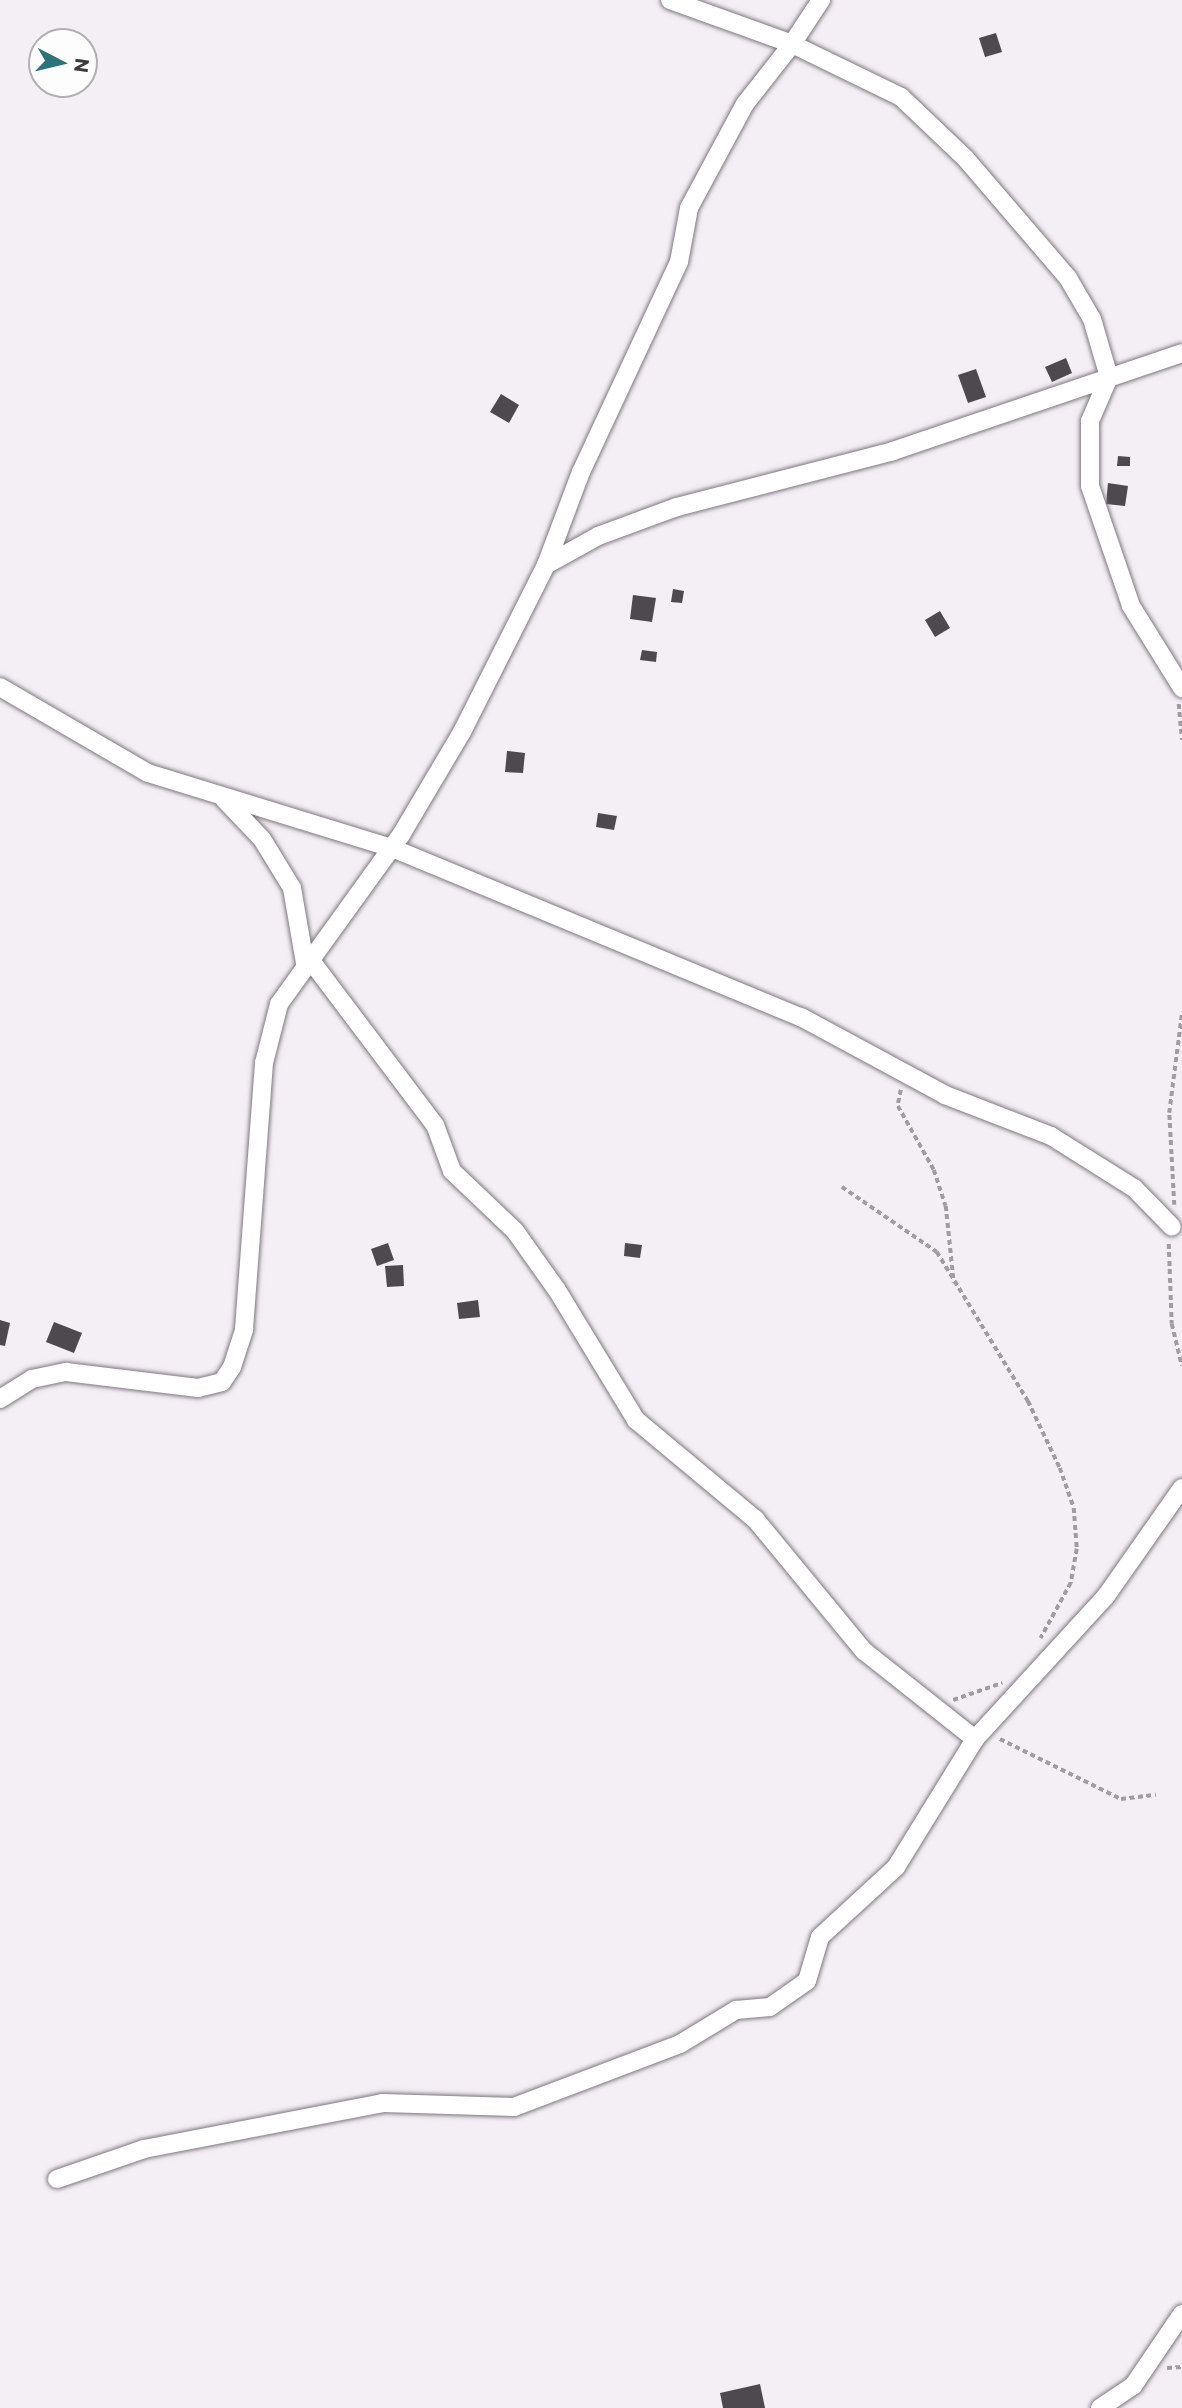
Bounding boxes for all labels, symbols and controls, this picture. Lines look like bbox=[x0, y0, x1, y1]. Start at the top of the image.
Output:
north arrow bbox=[28, 28, 98, 98]
text: N bbox=[70, 57, 95, 74]

